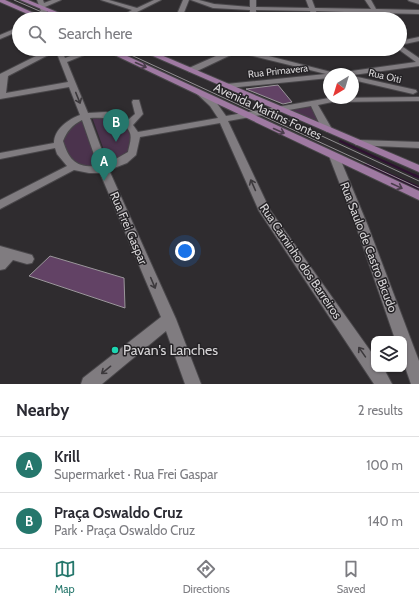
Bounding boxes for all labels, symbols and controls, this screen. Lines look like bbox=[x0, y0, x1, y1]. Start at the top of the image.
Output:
search box bbox=[12, 12, 407, 56]
icon: search bbox=[26, 23, 48, 45]
text: Search here bbox=[58, 25, 133, 43]
street label: Rua Primavera bbox=[247, 61, 309, 81]
one-way arrow bbox=[135, 62, 147, 69]
street label: Rua Oiti bbox=[367, 66, 403, 86]
north arrow bbox=[323, 68, 359, 104]
street label: Avenida Martins Fontes bbox=[212, 79, 324, 143]
one-way arrow bbox=[75, 91, 82, 103]
pin: B bbox=[103, 109, 129, 142]
one-way arrow bbox=[273, 128, 285, 135]
pin: A bbox=[91, 148, 117, 181]
one-way arrow bbox=[249, 179, 256, 191]
street label: Rua Saulo de Castro Bicudo bbox=[337, 180, 401, 315]
one-way arrow bbox=[391, 183, 403, 190]
street label: Rua Frei Gaspar bbox=[107, 189, 151, 267]
street label: Rua Caminho dos Barreiros bbox=[257, 201, 345, 321]
your location bbox=[175, 241, 195, 261]
one-way arrow bbox=[150, 276, 158, 288]
map controls bbox=[371, 336, 407, 372]
button: layers bbox=[371, 336, 407, 372]
place label: Pavan's Lanches bbox=[123, 341, 218, 359]
marker: Pavan's Lanches bbox=[110, 345, 120, 355]
one-way arrow bbox=[358, 347, 366, 358]
one-way arrow bbox=[101, 366, 112, 374]
text: Nearby bbox=[16, 400, 69, 420]
text: 2 results bbox=[358, 402, 403, 418]
text: Krill bbox=[54, 448, 80, 466]
text: A bbox=[25, 457, 33, 473]
text: 100 m bbox=[366, 457, 403, 473]
text: Supermarket · Rua Frei Gaspar bbox=[54, 466, 218, 482]
text: Praça Oswaldo Cruz bbox=[54, 504, 183, 522]
text: B bbox=[25, 513, 33, 529]
text: 140 m bbox=[368, 513, 403, 529]
text: Park · Praça Oswaldo Cruz bbox=[54, 522, 195, 538]
tab: Map bbox=[54, 558, 76, 596]
tab: Directions bbox=[183, 558, 230, 596]
tab: Saved bbox=[337, 558, 365, 596]

